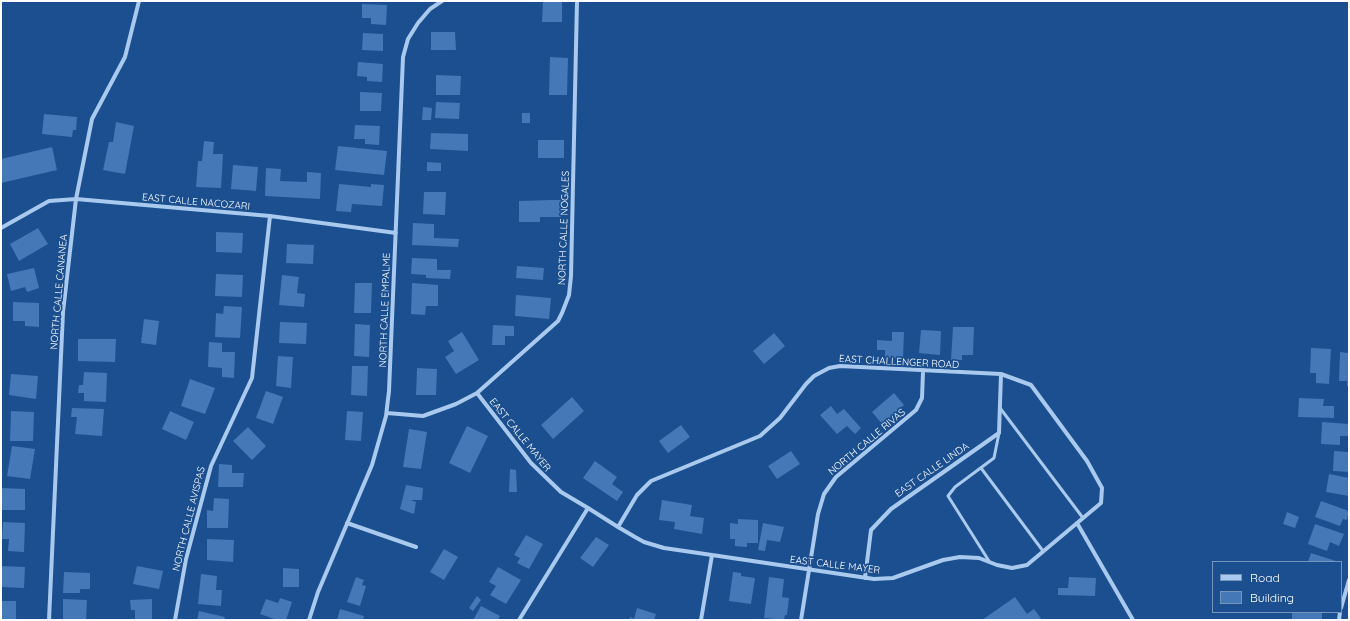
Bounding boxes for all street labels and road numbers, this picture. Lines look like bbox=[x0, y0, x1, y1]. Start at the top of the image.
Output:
street label: NORTH CALLE NOGALES bbox=[556, 171, 572, 285]
street label: EAST CALLE NACOZARI bbox=[141, 191, 251, 213]
street label: NORTH CALLE CANANEA bbox=[48, 234, 70, 350]
street label: NORTH CALLE EMPALME bbox=[377, 252, 393, 368]
street label: EAST CHALLENGER ROAD bbox=[839, 353, 959, 371]
street label: EAST CALLE MAYER bbox=[487, 396, 553, 474]
street label: NORTH CALLE RIVAS bbox=[826, 406, 908, 478]
street label: EAST CALLE LINDA bbox=[893, 440, 971, 500]
street label: NORTH CALLE AVISPAS bbox=[170, 465, 208, 573]
street label: EAST CALLE MAYER bbox=[789, 554, 881, 576]

